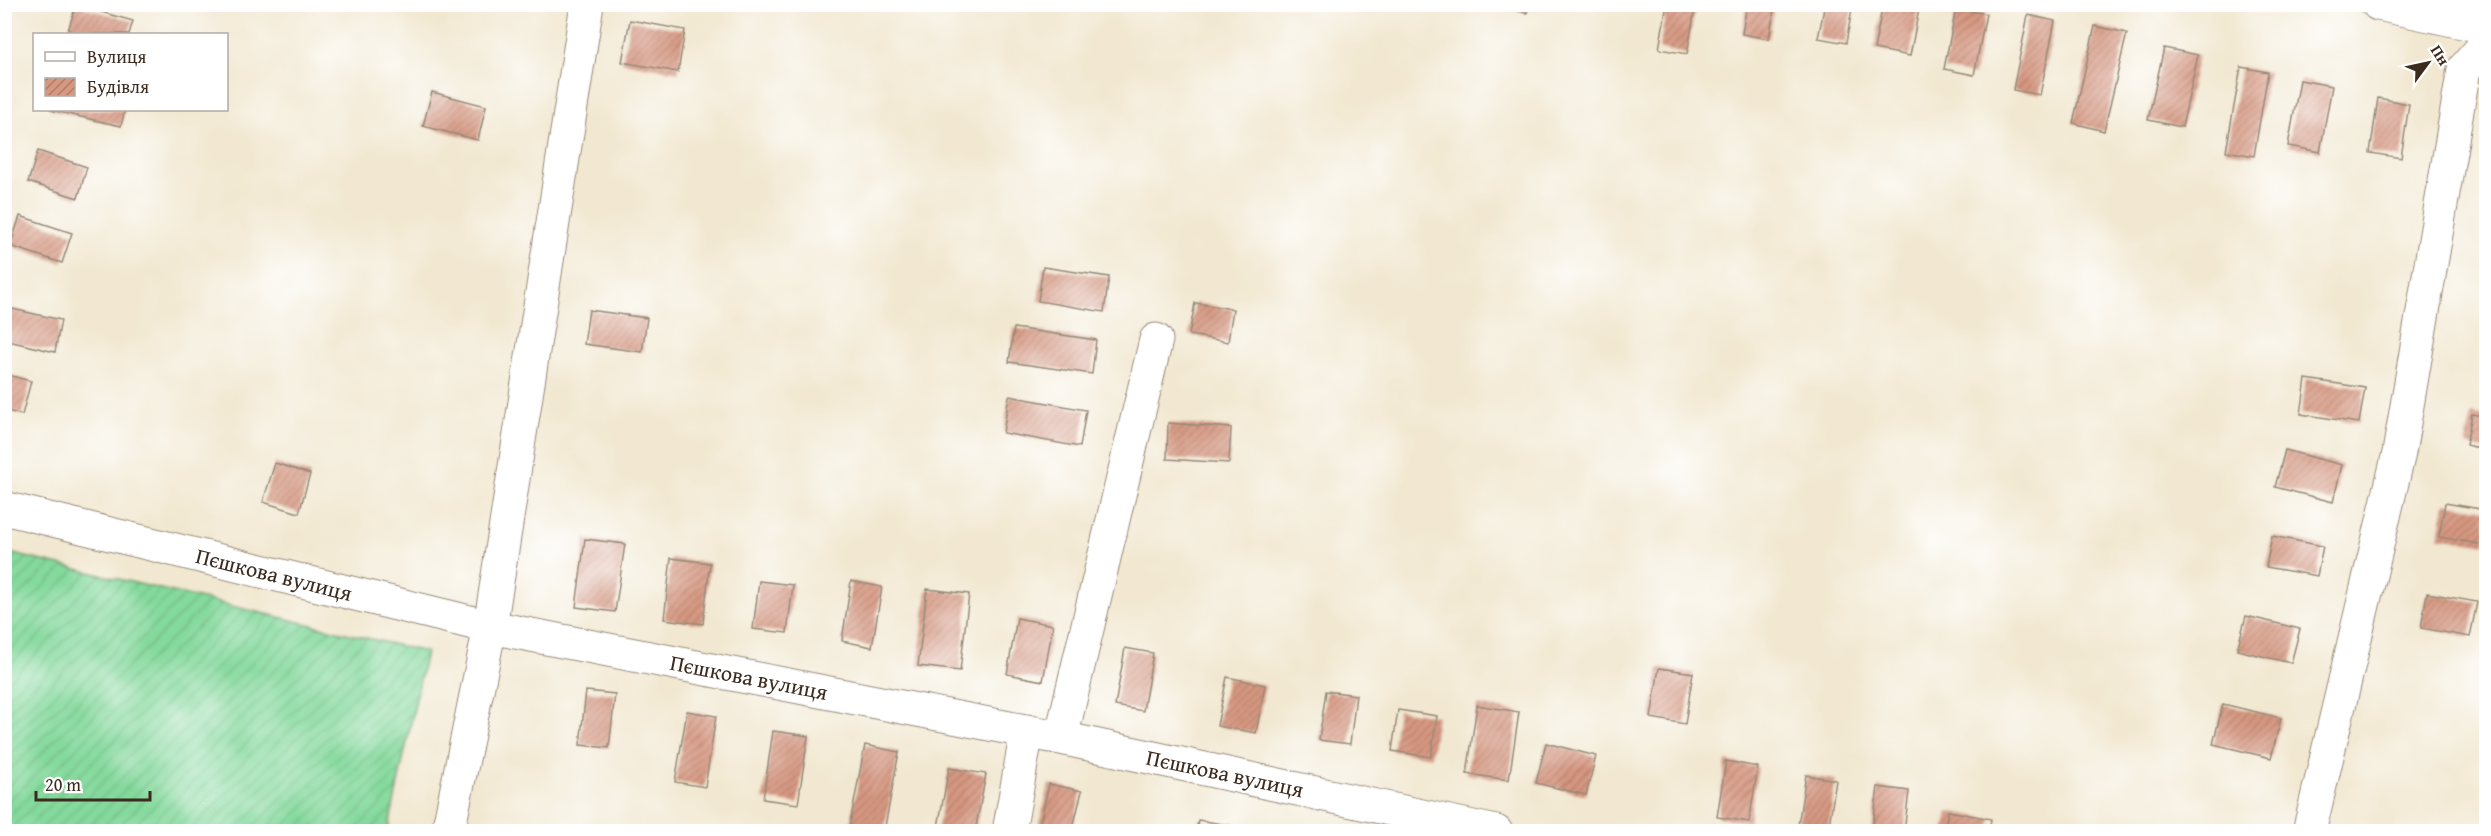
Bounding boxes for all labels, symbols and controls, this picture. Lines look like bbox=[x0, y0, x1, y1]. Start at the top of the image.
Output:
legend bbox=[33, 33, 228, 111]
north arrow bbox=[2398, 33, 2458, 93]
text: Пн bbox=[2425, 40, 2456, 70]
text: Вулиця bbox=[87, 43, 146, 70]
text: Будівля bbox=[87, 73, 149, 100]
street label: Пєшкова вулиця bbox=[192, 539, 356, 609]
street label: Пєшкова вулиця bbox=[667, 646, 831, 708]
street label: Пєшкова вулиця bbox=[1143, 741, 1307, 805]
scale bar bbox=[36, 764, 150, 802]
text: 20 m bbox=[45, 771, 81, 798]

